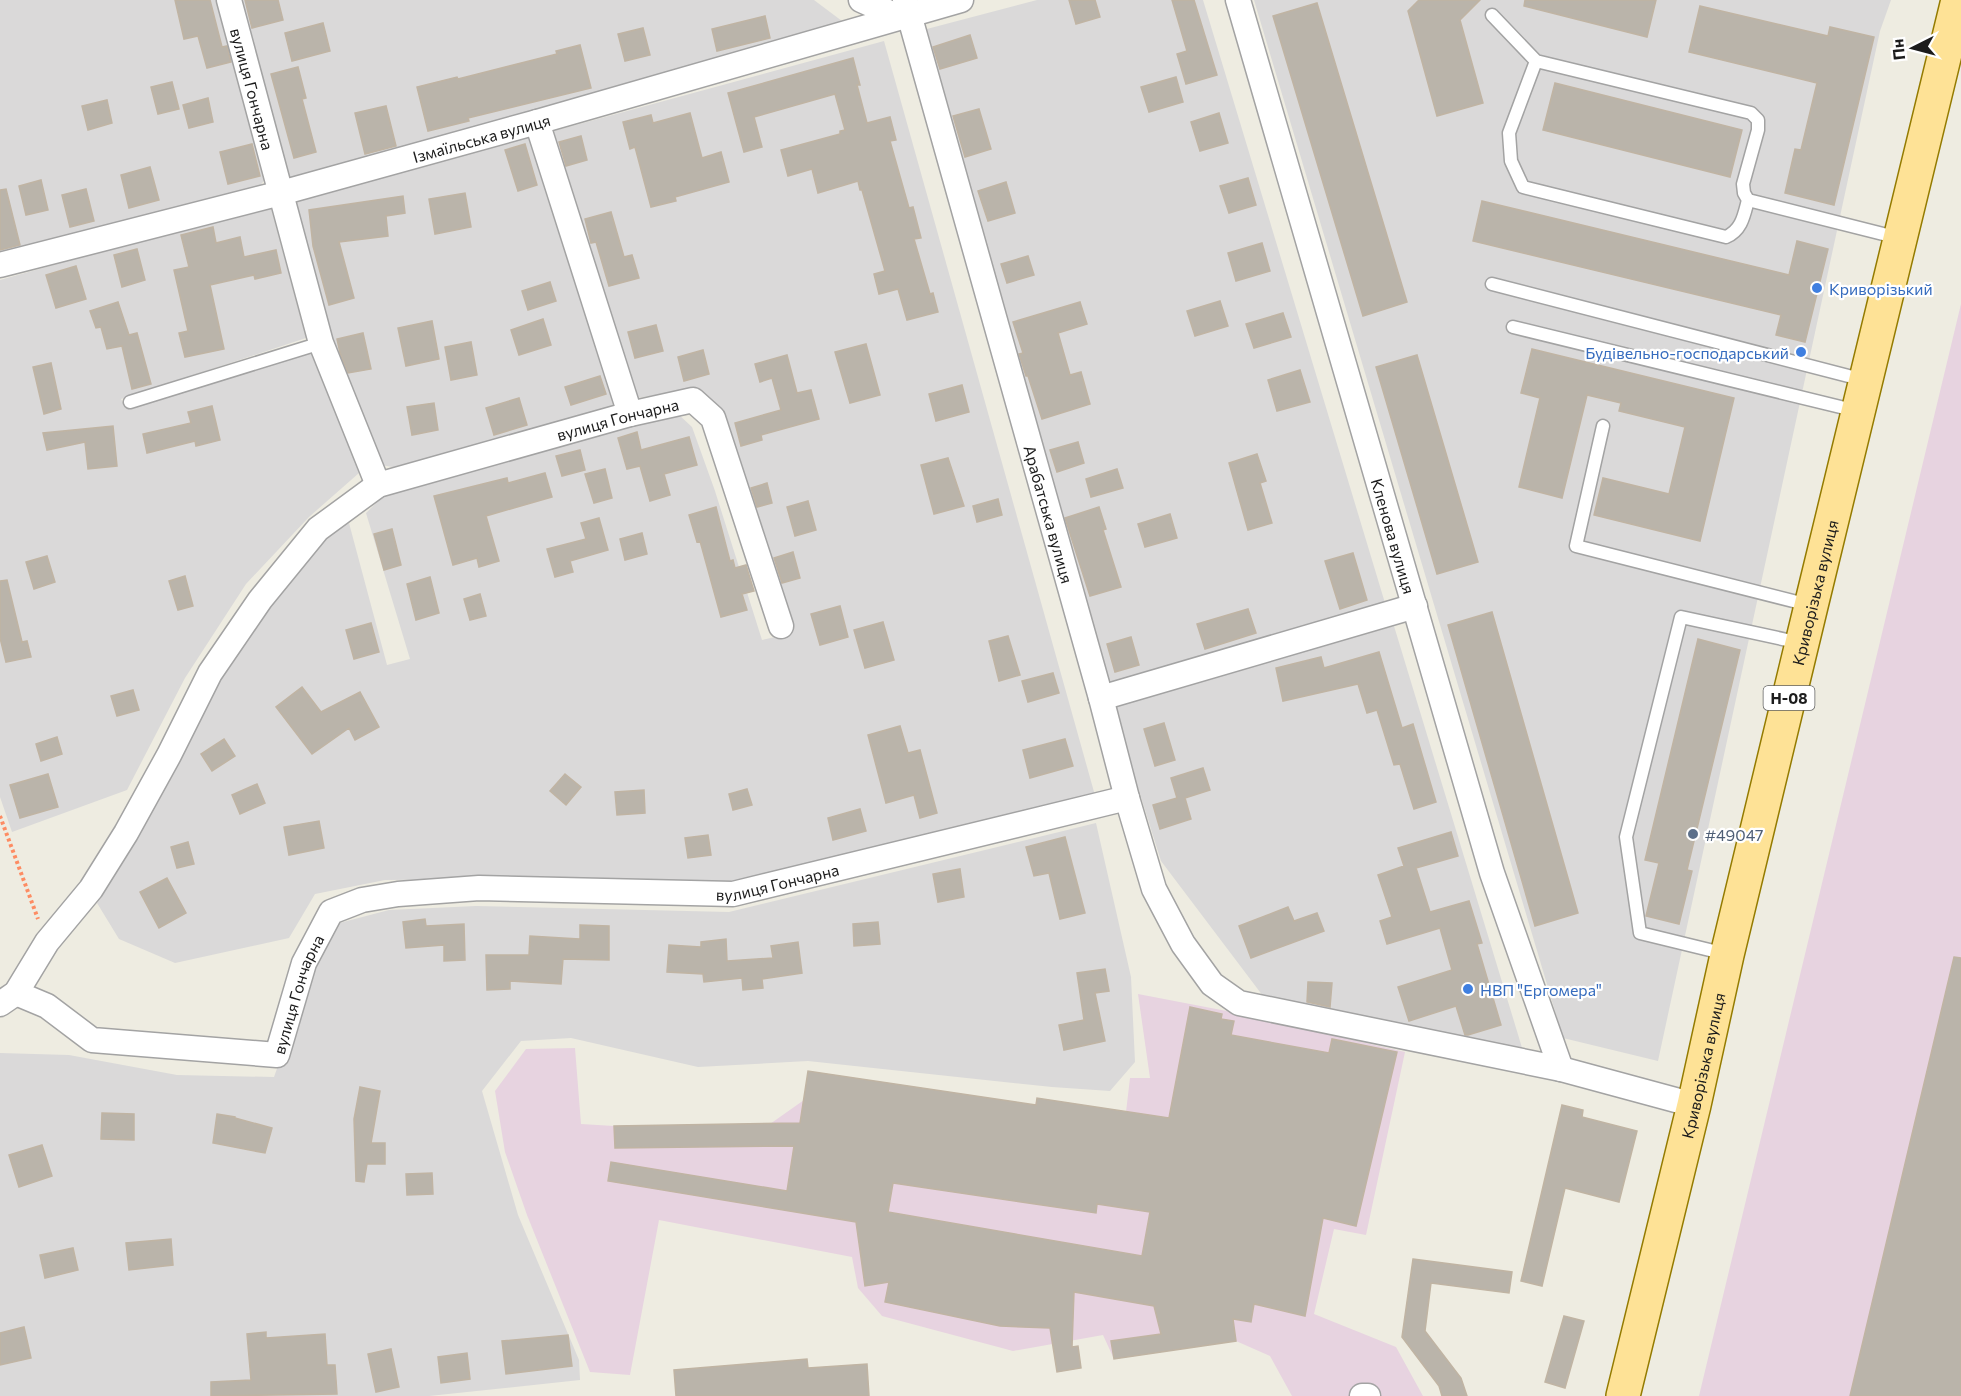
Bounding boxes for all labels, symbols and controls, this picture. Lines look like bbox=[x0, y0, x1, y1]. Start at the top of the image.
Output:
north arrow bbox=[1883, 18, 1943, 78]
street label: вулиця Гончарна bbox=[227, 26, 278, 152]
text: Пн bbox=[1887, 38, 1908, 61]
street label: Ізмаїльська вулиця bbox=[410, 109, 552, 166]
place label: Криворізький bbox=[1829, 279, 1933, 298]
marker: Криворізький bbox=[1810, 281, 1824, 295]
place label: Будівельно-господарський bbox=[1585, 343, 1789, 362]
marker: Будівельно-господарський bbox=[1794, 345, 1808, 359]
street label: вулиця Гончарна bbox=[554, 394, 681, 444]
street label: Арабатська вулиця bbox=[1021, 443, 1078, 585]
street label: Кленова вулиця bbox=[1368, 476, 1420, 596]
street label: Криворізька вулиця bbox=[1788, 518, 1841, 667]
road number: Н-08 bbox=[1764, 686, 1814, 710]
place label: #49047 bbox=[1705, 825, 1763, 844]
marker: #49047 bbox=[1686, 827, 1700, 841]
street label: вулиця Гончарна bbox=[716, 859, 841, 903]
street label: вулиця Гончарна bbox=[268, 931, 327, 1056]
place label: НВП "Ергомера" bbox=[1480, 980, 1602, 999]
marker: НВП "Ергомера" bbox=[1461, 982, 1475, 996]
street label: Криворізька вулиця bbox=[1677, 991, 1728, 1140]

